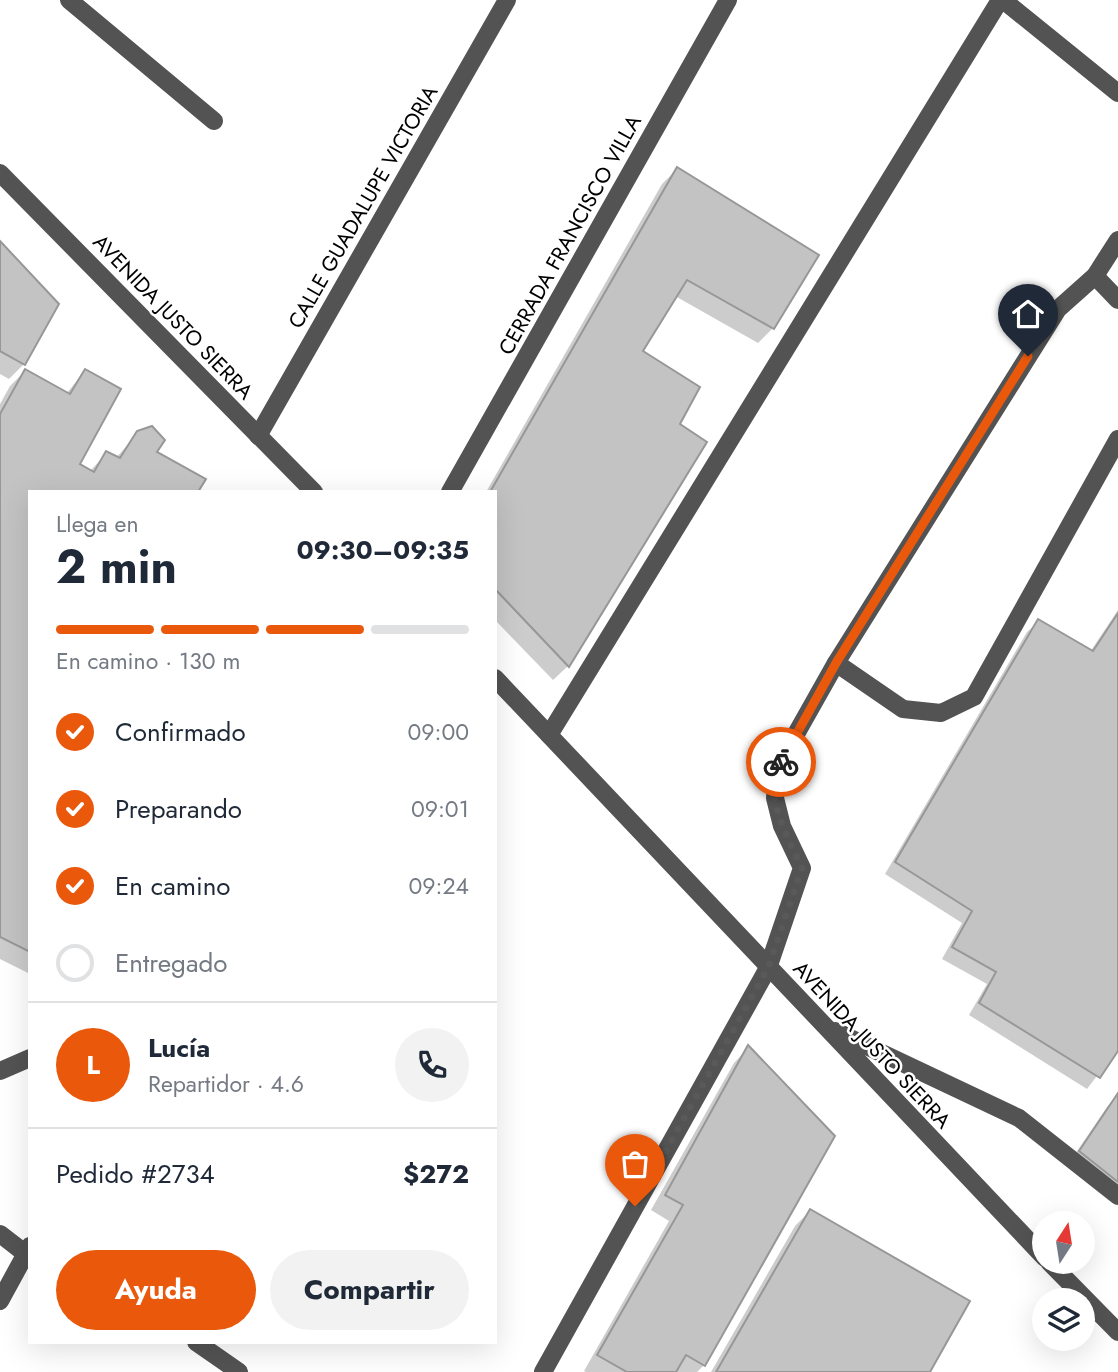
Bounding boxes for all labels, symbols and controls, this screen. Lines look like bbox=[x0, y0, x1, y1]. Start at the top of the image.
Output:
street label: CALLE GUADALUPE VICTORIA bbox=[281, 80, 445, 334]
street label: CERRADA FRANCISCO VILLA bbox=[491, 109, 649, 360]
street label: AVENIDA JUSTO SIERRA bbox=[86, 228, 260, 406]
pin bbox=[998, 284, 1058, 356]
icon: home bbox=[1009, 295, 1047, 333]
text: Llega en bbox=[56, 507, 138, 541]
text: 09:30–09:35 bbox=[296, 531, 469, 569]
text: 2 min bbox=[56, 534, 177, 600]
text: En camino · 130 m bbox=[56, 644, 240, 678]
icon: check bbox=[56, 713, 94, 751]
text: Confirmado bbox=[115, 713, 246, 751]
text: 09:00 bbox=[407, 715, 469, 749]
courier bbox=[746, 727, 816, 797]
icon: bike bbox=[762, 743, 800, 781]
icon: check bbox=[56, 790, 94, 828]
text: Preparando bbox=[115, 790, 242, 828]
text: 09:01 bbox=[411, 792, 469, 826]
icon: check bbox=[56, 867, 94, 905]
text: En camino bbox=[115, 867, 231, 905]
text: 09:24 bbox=[409, 869, 469, 903]
text: Entregado bbox=[115, 944, 227, 982]
street label: AVENIDA JUSTO SIERRA bbox=[786, 955, 958, 1136]
button: phone bbox=[395, 1028, 469, 1102]
text: Lucía bbox=[148, 1029, 210, 1067]
text: L bbox=[86, 1046, 100, 1084]
text: Repartidor · 4.6 bbox=[148, 1067, 304, 1101]
pin bbox=[605, 1134, 665, 1206]
icon: bag bbox=[616, 1145, 654, 1183]
text: Pedido #2734 bbox=[56, 1155, 215, 1193]
text: $272 bbox=[403, 1155, 469, 1193]
north arrow bbox=[1032, 1211, 1096, 1274]
map controls bbox=[1032, 1211, 1095, 1351]
button: Ayuda bbox=[56, 1250, 256, 1330]
button: Compartir bbox=[270, 1250, 469, 1330]
button: layers bbox=[1032, 1288, 1095, 1351]

